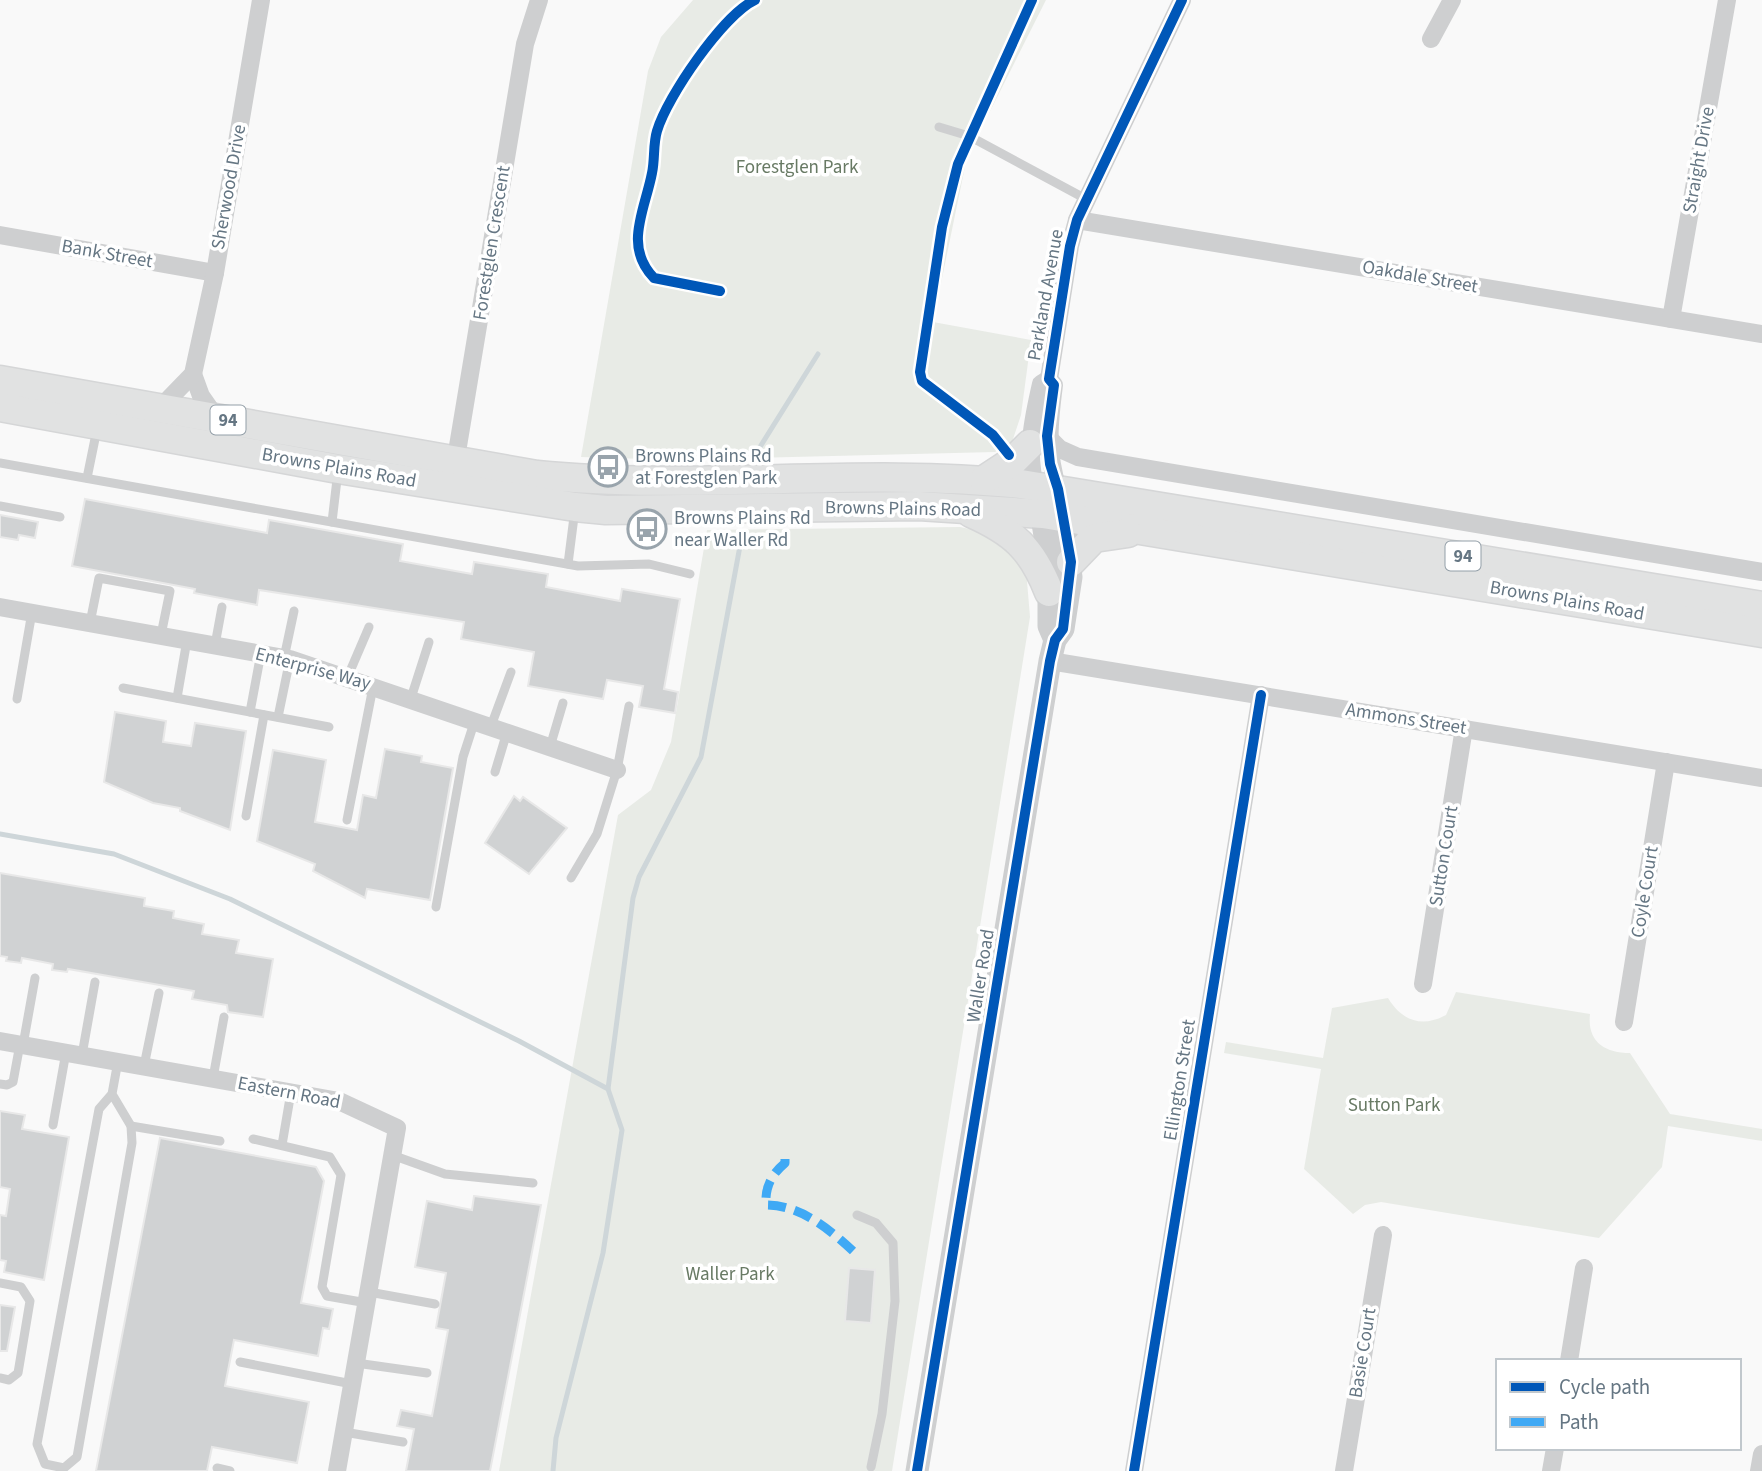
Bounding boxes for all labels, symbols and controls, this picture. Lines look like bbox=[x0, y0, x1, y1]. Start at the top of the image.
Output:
street label: Straight Drive bbox=[1676, 105, 1722, 215]
street label: Sherwood Drive bbox=[205, 122, 253, 252]
park label: Forestglen Park bbox=[736, 154, 859, 181]
street label: Forestglen Crescent bbox=[466, 163, 518, 322]
street label: Parkland Avenue bbox=[1021, 227, 1071, 363]
street label: Bank Street bbox=[59, 233, 155, 275]
street label: Oakdale Street bbox=[1360, 254, 1481, 301]
road number: 94 bbox=[210, 406, 246, 434]
street label: Browns Plains Road bbox=[260, 441, 418, 495]
place label: Browns Plains Rd at Forestglen Park bbox=[635, 443, 778, 492]
bus stop icon: Browns Plains Rd at Forestglen Park bbox=[587, 446, 629, 488]
street label: Browns Plains Road bbox=[825, 494, 981, 524]
place label: Browns Plains Rd near Waller Rd bbox=[674, 505, 811, 554]
bus stop icon: Browns Plains Rd near Waller Rd bbox=[626, 508, 668, 550]
road number: 94 bbox=[1446, 542, 1480, 570]
street label: Browns Plains Road bbox=[1488, 574, 1646, 628]
street label: Enterprise Way bbox=[252, 641, 374, 697]
street label: Ammons Street bbox=[1344, 696, 1469, 742]
street label: Sutton Court bbox=[1423, 803, 1465, 908]
street label: Coyle Court bbox=[1624, 844, 1666, 940]
street label: Waller Road bbox=[960, 927, 1002, 1025]
street label: Ellington Street bbox=[1157, 1017, 1203, 1143]
street label: Eastern Road bbox=[235, 1070, 343, 1116]
park label: Sutton Park bbox=[1348, 1092, 1441, 1119]
park label: Waller Park bbox=[685, 1261, 775, 1288]
street label: Basie Court bbox=[1343, 1305, 1384, 1400]
legend bbox=[1496, 1359, 1741, 1450]
text: Cycle path bbox=[1559, 1372, 1650, 1402]
text: Path bbox=[1559, 1407, 1599, 1437]

